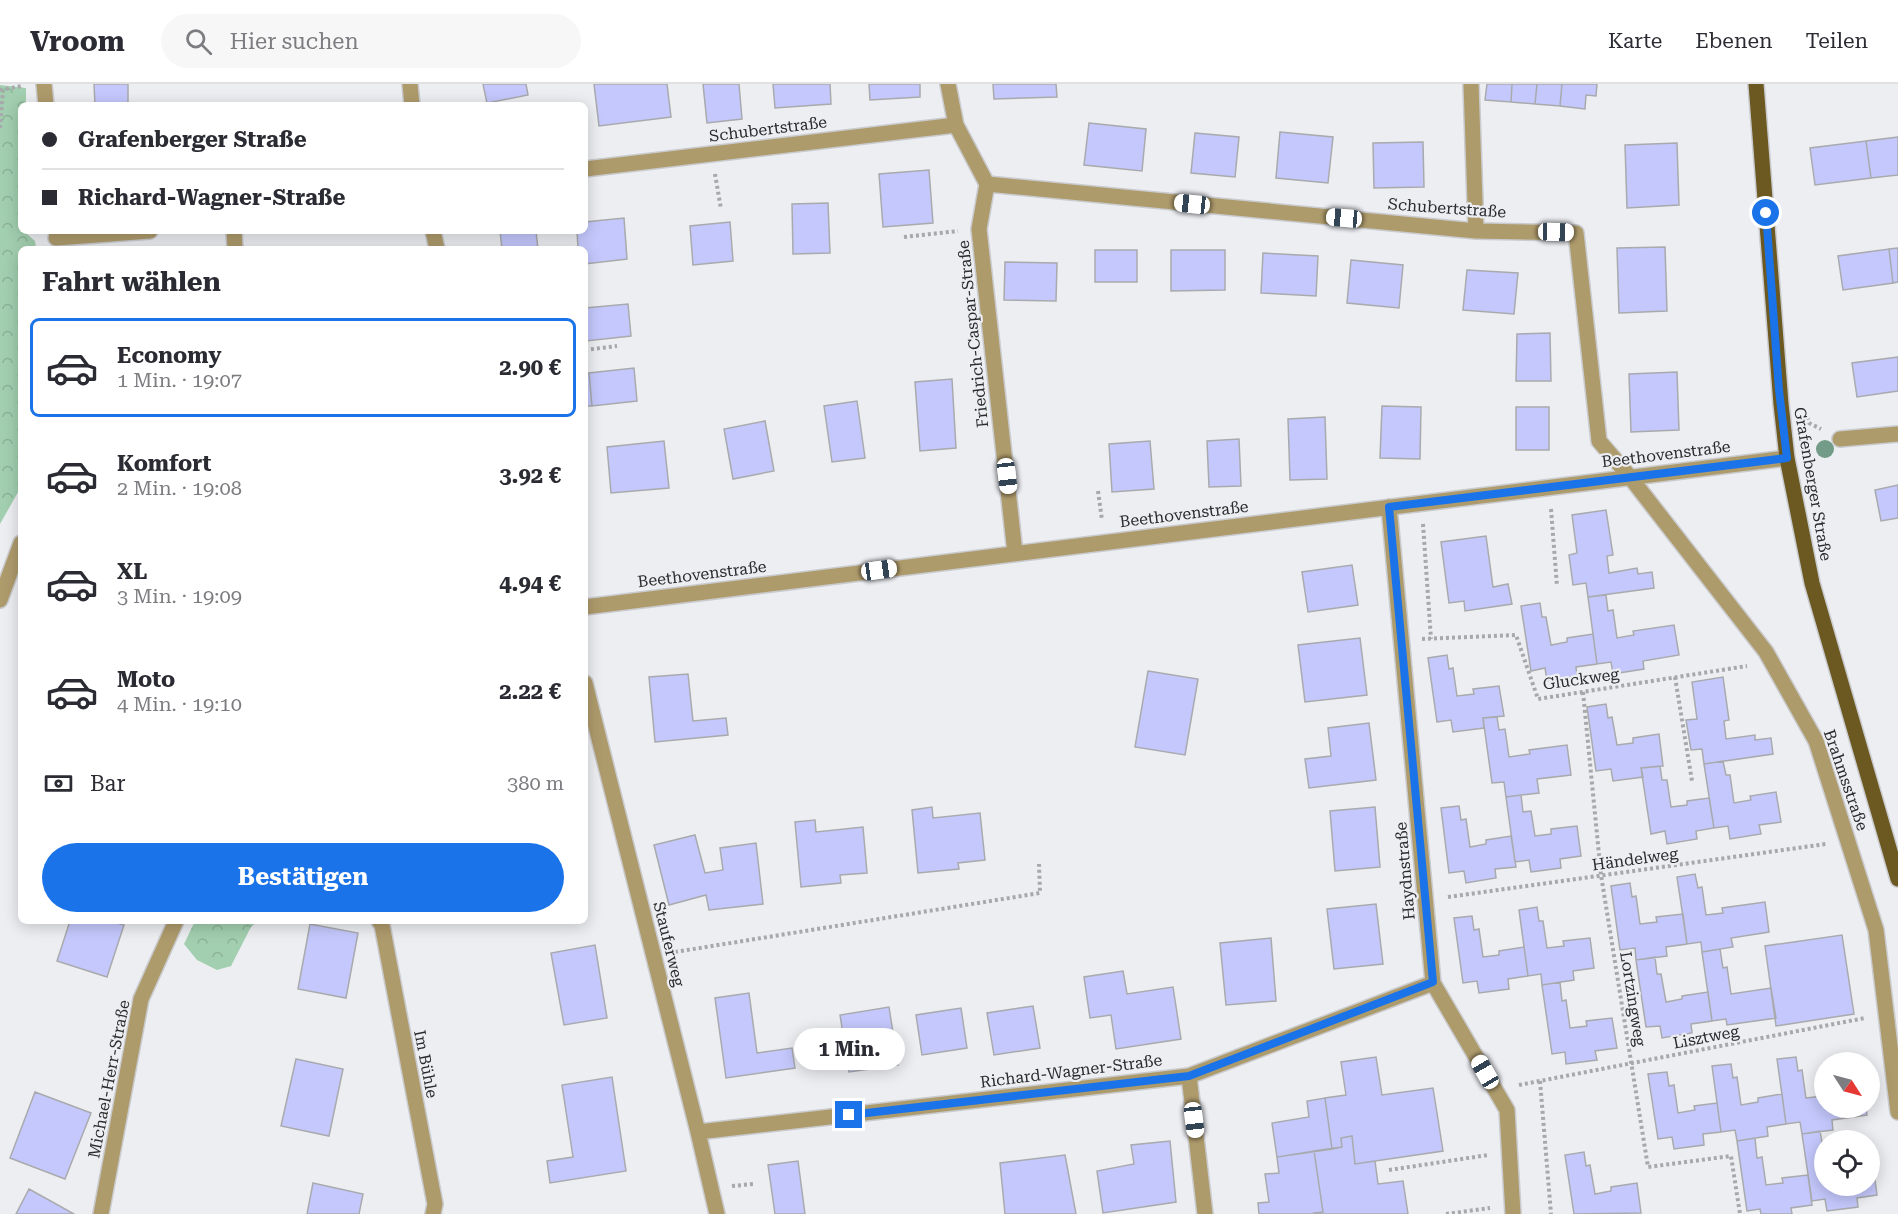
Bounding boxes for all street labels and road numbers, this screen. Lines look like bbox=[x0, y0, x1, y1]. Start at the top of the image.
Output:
street label: Schubertstraße bbox=[708, 112, 828, 146]
street label: Schubertstraße bbox=[1387, 194, 1507, 222]
street label: Friedrich-Caspar-Straße bbox=[954, 239, 992, 429]
street label: Grafenberger Straße bbox=[1790, 406, 1836, 563]
street label: Beethovenstraße bbox=[1600, 437, 1732, 471]
street label: Beethovenstraße bbox=[1118, 497, 1250, 531]
street label: Beethovenstraße bbox=[636, 557, 768, 591]
street label: Gluckweg bbox=[1542, 664, 1621, 694]
street label: Brahmsstraße bbox=[1820, 727, 1872, 833]
street label: Haydnstraße bbox=[1391, 821, 1419, 921]
street label: Händelweg bbox=[1591, 843, 1680, 874]
street label: Stauferweg bbox=[649, 900, 689, 989]
street label: Lortzingweg bbox=[1616, 950, 1650, 1049]
street label: Michael-Herr-Straße bbox=[84, 998, 134, 1160]
street label: Lisztweg bbox=[1671, 1021, 1742, 1053]
street label: Im Bühle bbox=[410, 1028, 442, 1100]
street label: Richard-Wagner-Straße bbox=[979, 1050, 1163, 1092]

